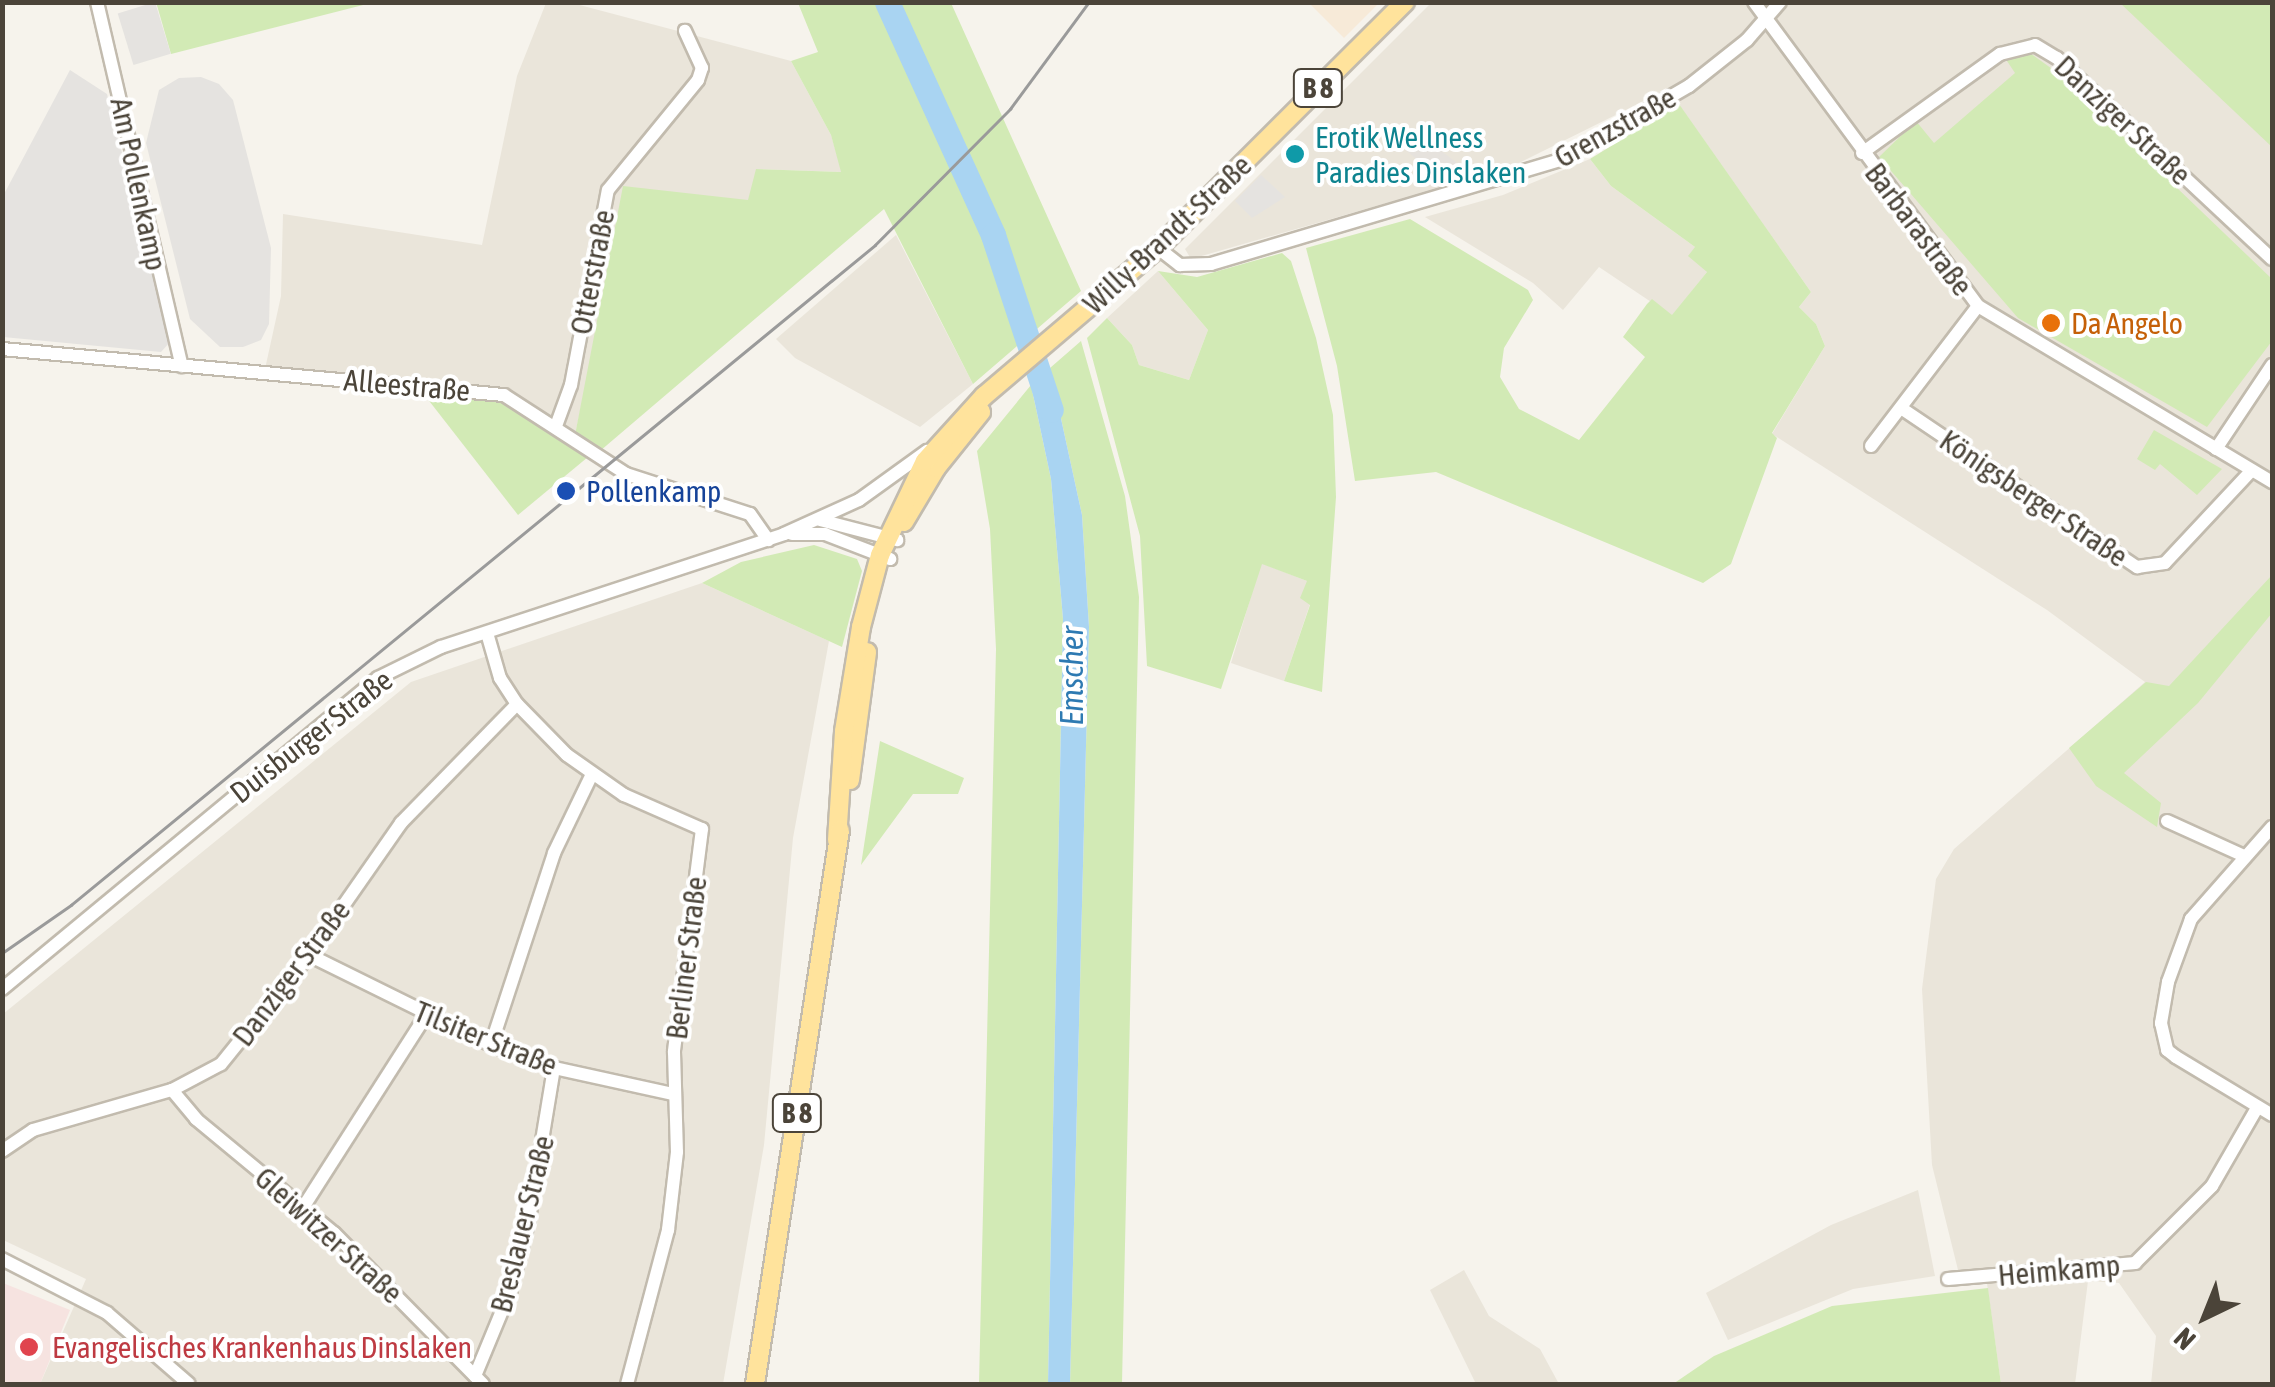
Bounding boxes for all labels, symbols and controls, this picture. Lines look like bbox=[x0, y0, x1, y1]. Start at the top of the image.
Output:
street label: Danziger Straße bbox=[2047, 48, 2199, 192]
road number: B 8 bbox=[1290, 65, 1346, 111]
street label: Grenzstraße bbox=[1548, 79, 1682, 175]
street label: Am Pollenkamp bbox=[103, 94, 175, 274]
place label: Erotik Wellness Paradies Dinslaken bbox=[1315, 119, 1526, 190]
marker: Erotik Wellness Paradies Dinslaken bbox=[1284, 143, 1306, 165]
street label: Willy-Brandt-Straße bbox=[1076, 147, 1258, 321]
street label: Barbarastraße bbox=[1858, 156, 1980, 302]
street label: Otterstraße bbox=[562, 207, 622, 337]
place label: Da Angelo bbox=[2071, 305, 2183, 341]
marker: Da Angelo bbox=[2040, 312, 2062, 334]
street label: Alleestraße bbox=[342, 362, 472, 408]
street label: Königsberger Straße bbox=[1933, 422, 2135, 574]
place label: Pollenkamp bbox=[586, 473, 721, 509]
marker: Pollenkamp bbox=[555, 480, 577, 502]
water label: Emscher bbox=[1053, 626, 1091, 726]
street label: Duisburger Straße bbox=[223, 662, 399, 810]
street label: Berliner Straße bbox=[658, 875, 714, 1041]
street label: Danziger Straße bbox=[225, 893, 357, 1053]
street label: Tilsiter Straße bbox=[409, 993, 563, 1083]
road number: B 8 bbox=[770, 1090, 824, 1136]
street label: Breslauer Straße bbox=[483, 1132, 561, 1316]
street label: Gleiwitzer Straße bbox=[248, 1159, 410, 1311]
street label: Heimkamp bbox=[1996, 1247, 2122, 1293]
north arrow bbox=[2155, 1267, 2255, 1367]
text: N bbox=[2168, 1322, 2201, 1356]
place label: Evangelisches Krankenhaus Dinslaken bbox=[52, 1329, 472, 1365]
marker: Evangelisches Krankenhaus Dinslaken bbox=[16, 1334, 42, 1360]

